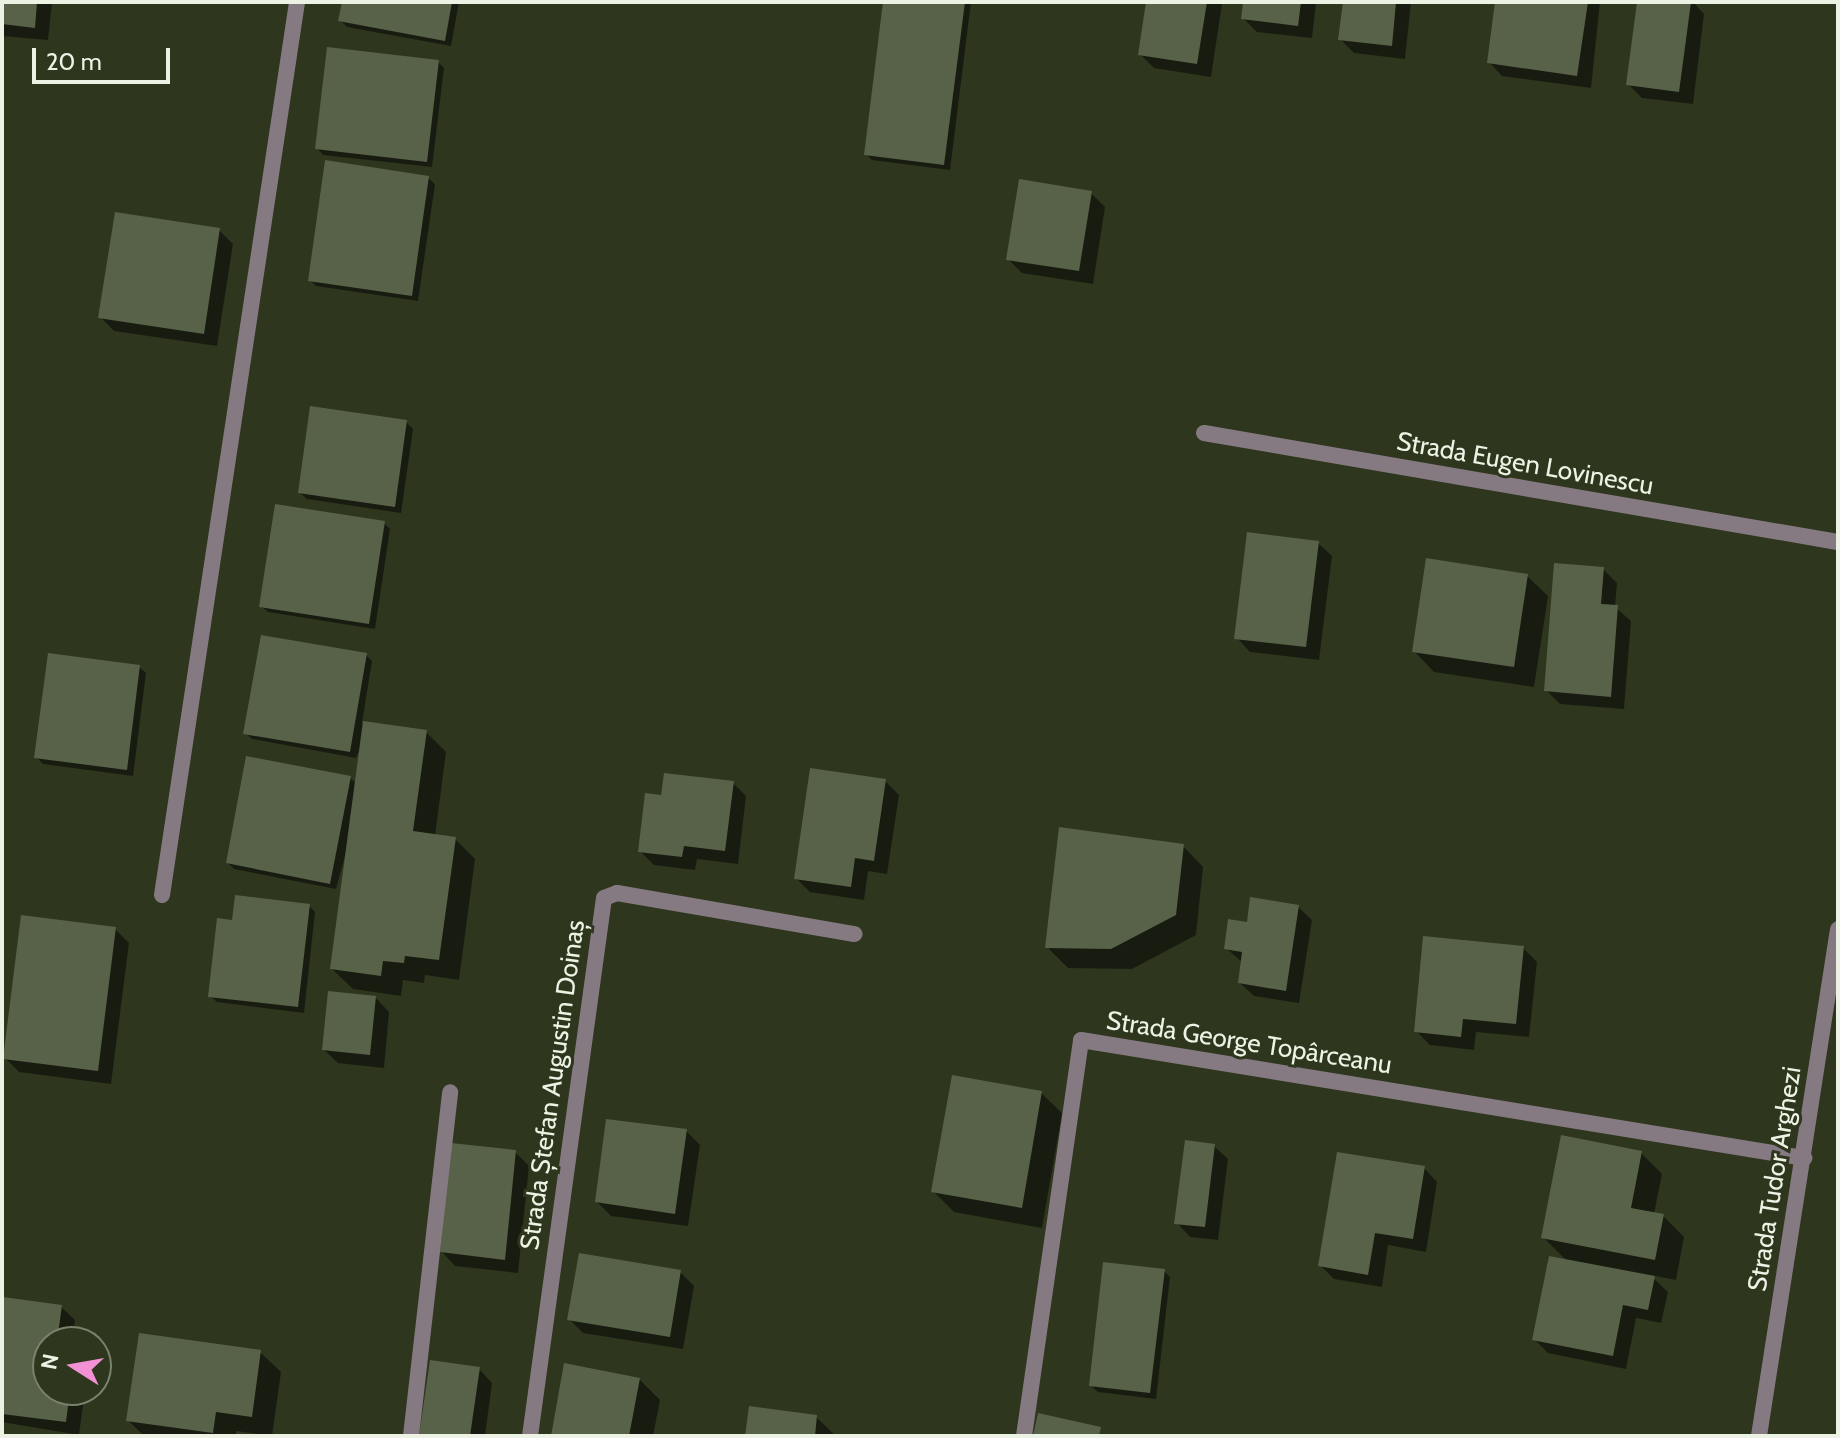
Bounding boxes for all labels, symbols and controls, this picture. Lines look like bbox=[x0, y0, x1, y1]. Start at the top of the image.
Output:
scale bar bbox=[36, 32, 174, 82]
text: 20 m bbox=[46, 47, 102, 76]
street label: Strada Eugen Lovinescu bbox=[1394, 426, 1656, 502]
street label: Strada Ștefan Augustin Doinaș bbox=[514, 918, 592, 1252]
street label: Strada George Topârceanu bbox=[1104, 1005, 1394, 1081]
street label: Strada Tudor Arghezi bbox=[1742, 1064, 1808, 1294]
north arrow bbox=[32, 1326, 112, 1406]
text: N bbox=[35, 1351, 65, 1372]

